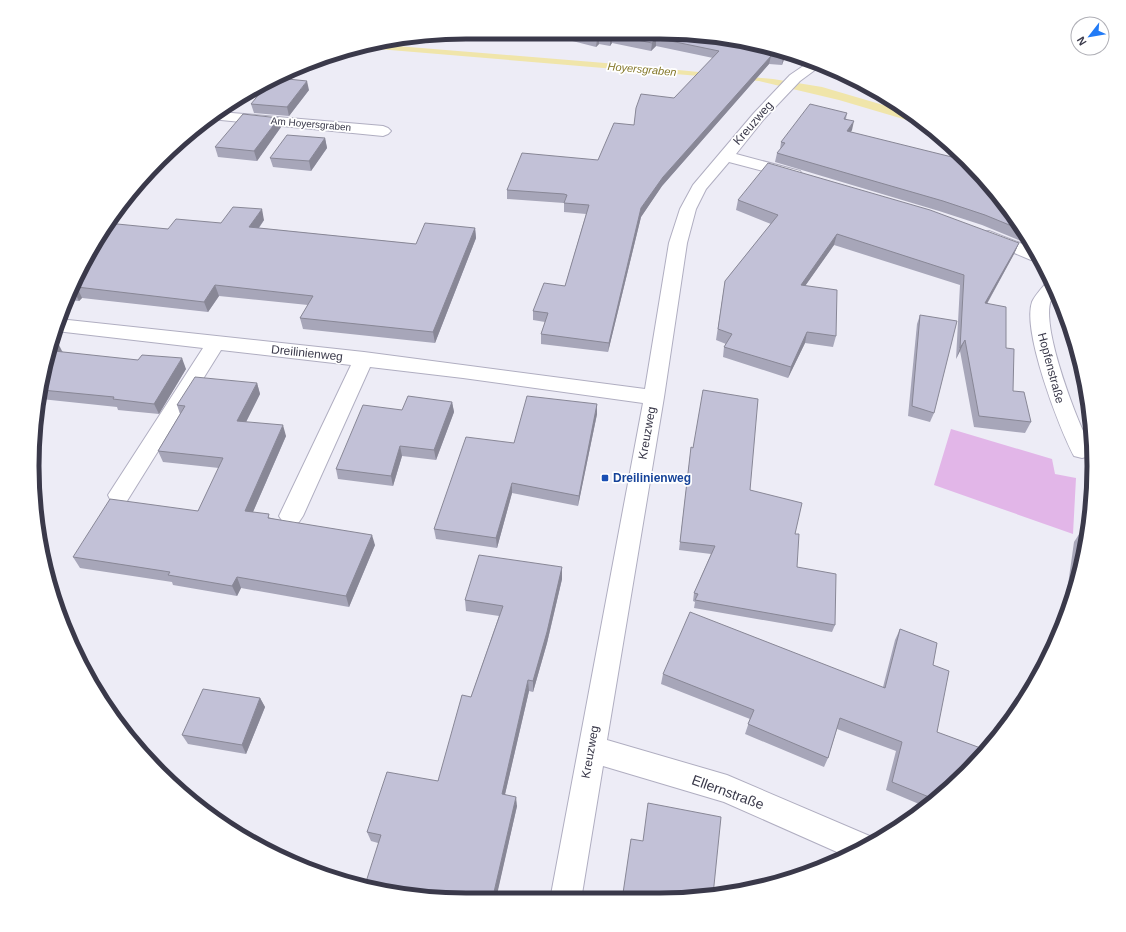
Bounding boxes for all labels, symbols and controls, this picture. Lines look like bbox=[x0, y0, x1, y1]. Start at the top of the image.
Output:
north arrow bbox=[1070, 16, 1110, 56]
text: N bbox=[1074, 35, 1089, 48]
water label: Hoyersgraben bbox=[607, 60, 677, 78]
street label: Kreuzweg bbox=[730, 98, 776, 148]
street label: Am Hoyersgraben bbox=[270, 115, 352, 133]
street label: Hopfenstraße bbox=[1035, 331, 1067, 405]
street label: Dreilinienweg bbox=[270, 342, 344, 364]
street label: Kreuzweg bbox=[635, 406, 659, 460]
place label: Dreilinienweg bbox=[613, 471, 691, 485]
marker: Dreilinienweg bbox=[600, 473, 610, 483]
street label: Kreuzweg bbox=[578, 725, 602, 779]
street label: Ellernstraße bbox=[690, 772, 766, 812]

